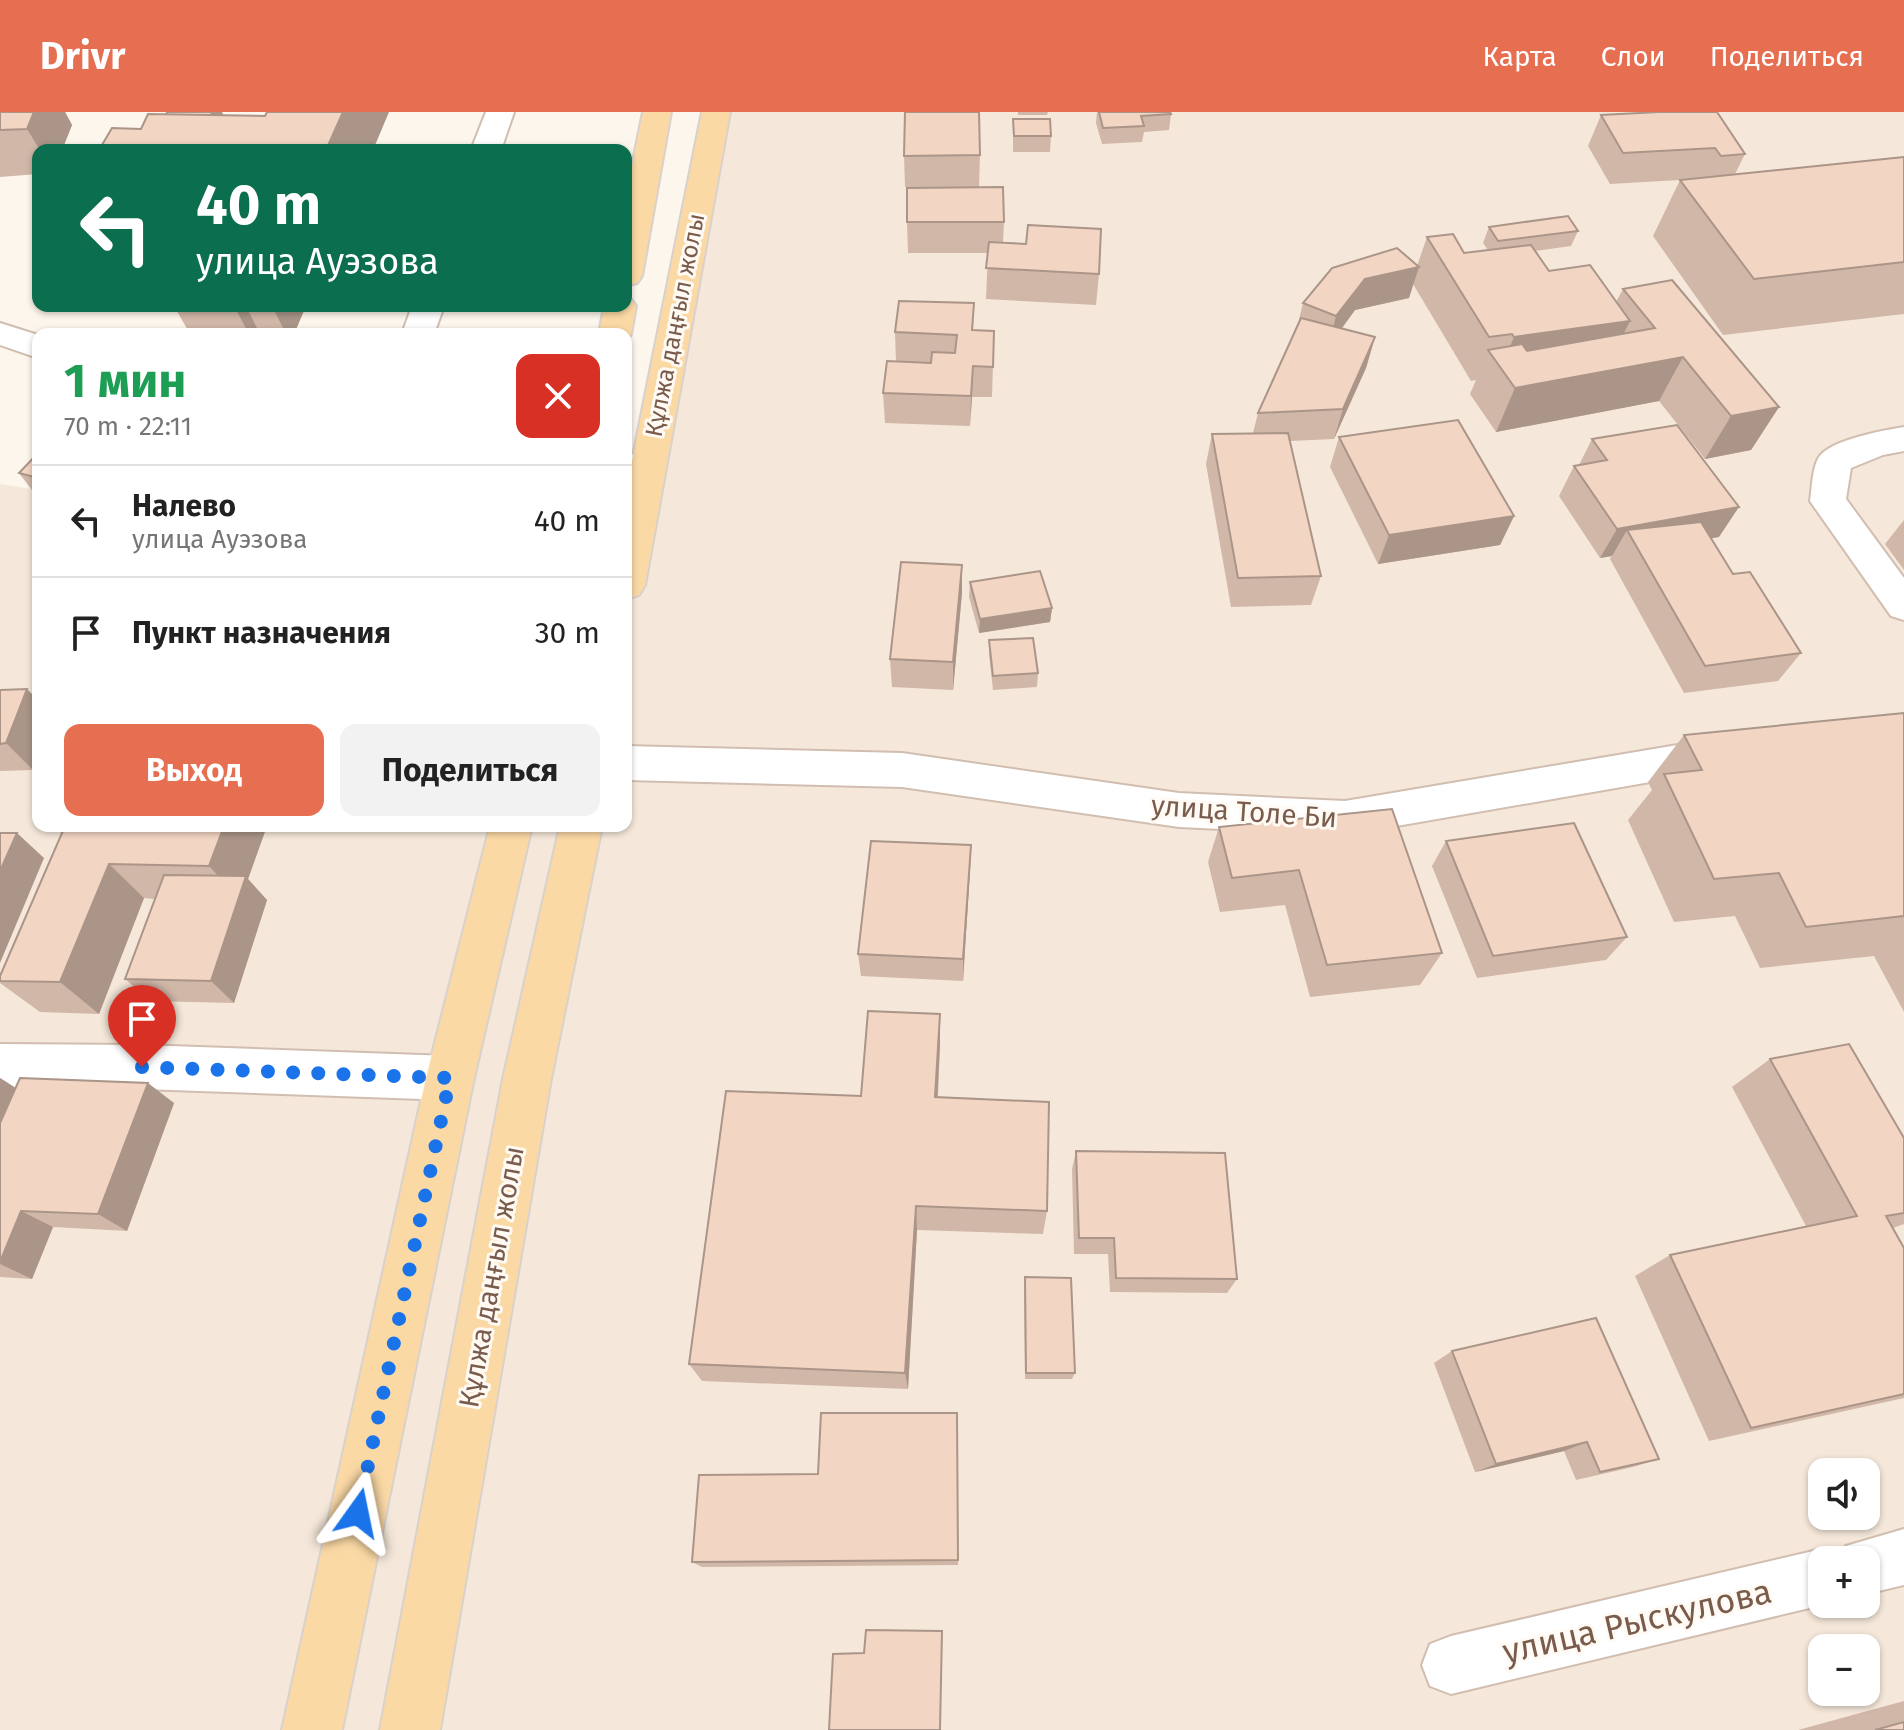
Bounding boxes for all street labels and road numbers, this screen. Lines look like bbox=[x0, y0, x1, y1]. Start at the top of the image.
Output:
street label: Құлжа даңғыл жолы bbox=[640, 211, 710, 439]
street label: улица Толе Би bbox=[1150, 789, 1338, 834]
street label: Құлжа даңғыл жолы bbox=[452, 1144, 531, 1410]
street label: улица Рыскулова bbox=[1499, 1571, 1776, 1672]

